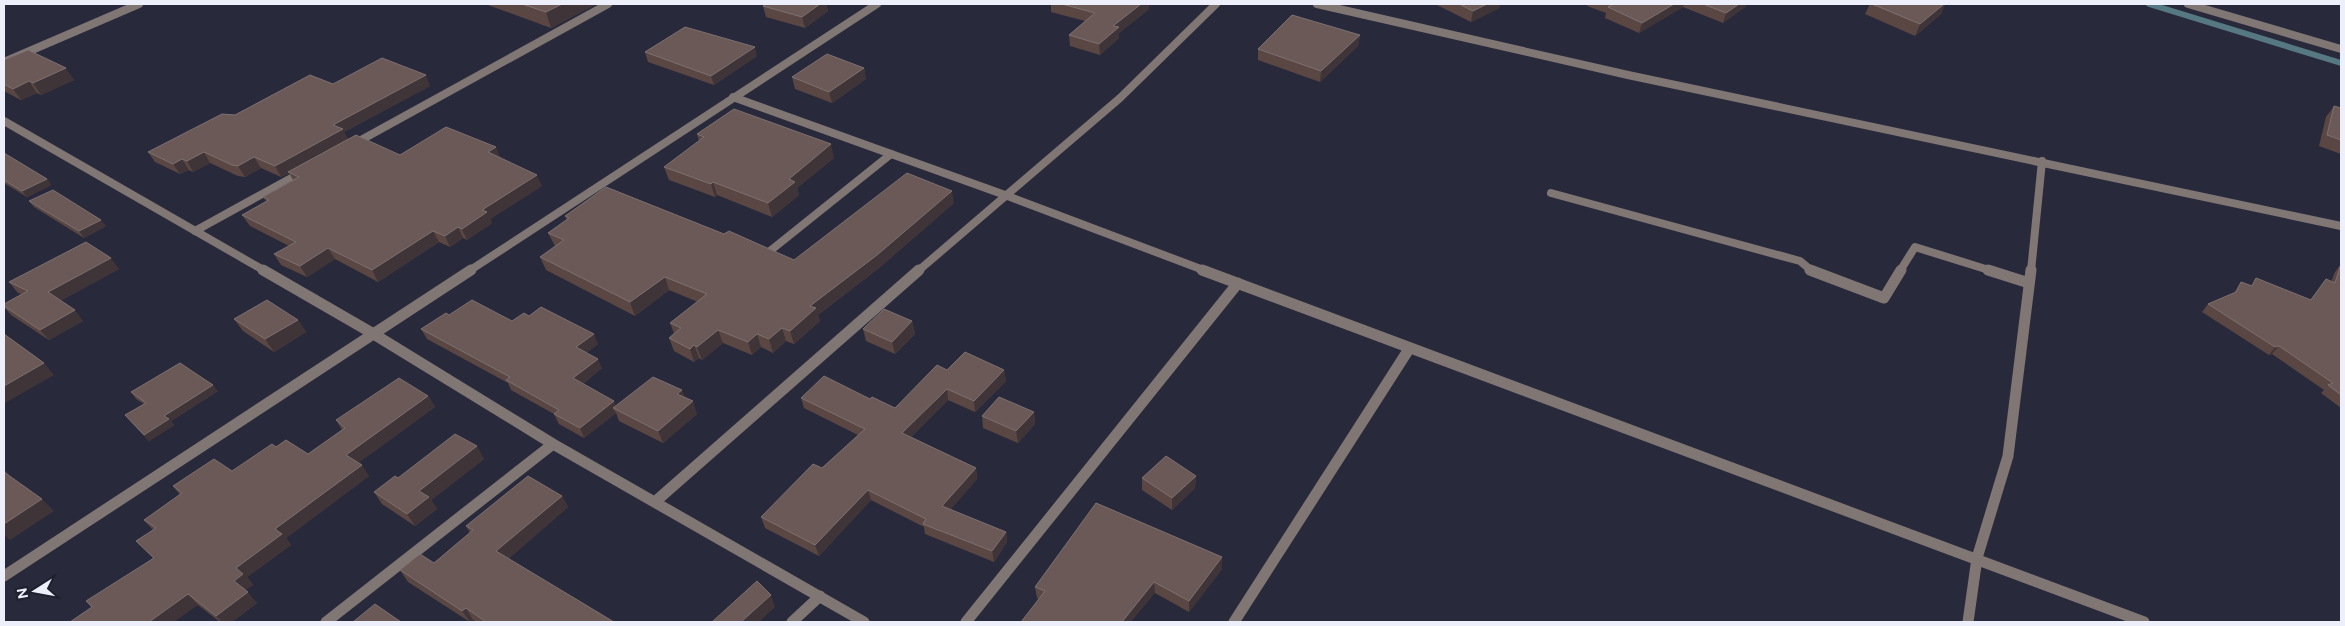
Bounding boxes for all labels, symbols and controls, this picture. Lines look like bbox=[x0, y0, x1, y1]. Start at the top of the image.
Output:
north arrow bbox=[10, 566, 60, 616]
text: N bbox=[13, 586, 32, 600]

